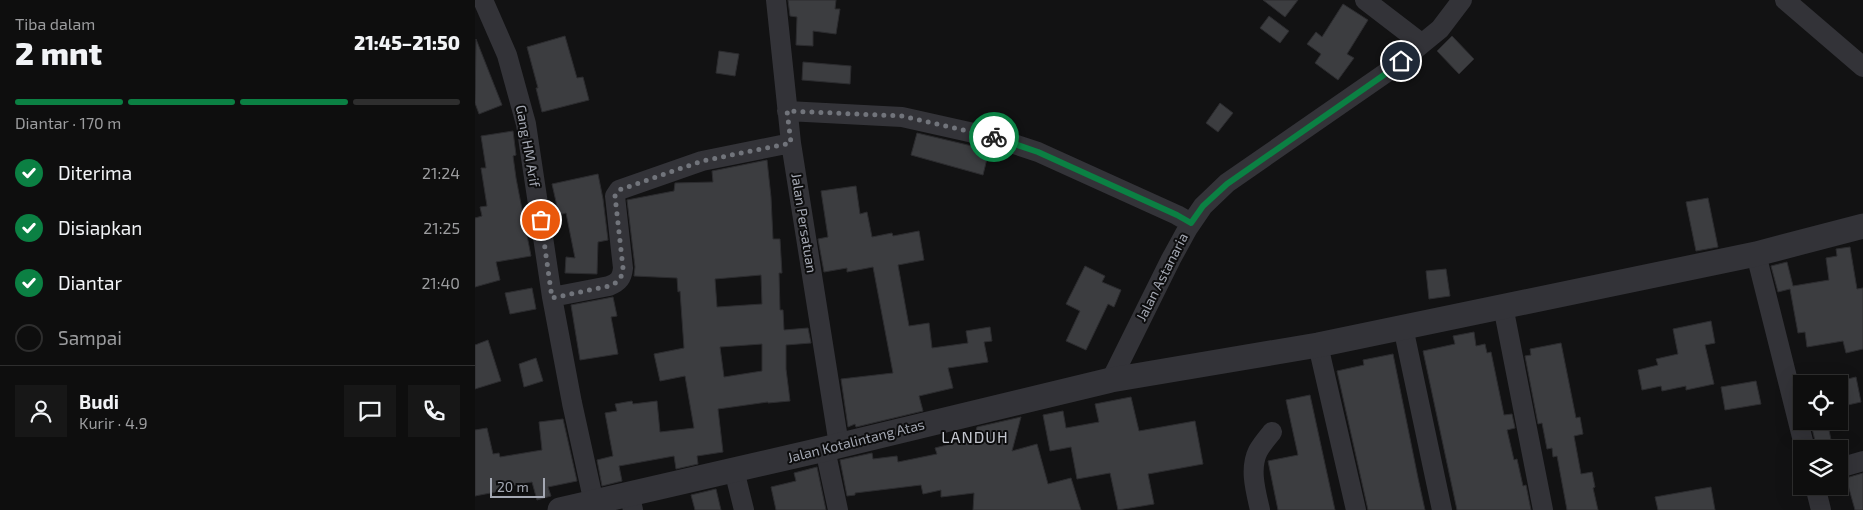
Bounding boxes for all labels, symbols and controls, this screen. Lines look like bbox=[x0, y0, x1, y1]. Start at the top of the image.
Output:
text: Tiba dalam bbox=[15, 14, 95, 33]
text: 21:45–21:50 bbox=[354, 31, 460, 54]
text: 2 mnt bbox=[15, 33, 102, 71]
pin bbox=[1380, 40, 1422, 82]
icon: home bbox=[1387, 47, 1415, 75]
street label: Gang HM Arif bbox=[513, 104, 544, 189]
courier bbox=[969, 112, 1019, 162]
text: Diantar · 170 m bbox=[15, 113, 121, 132]
icon: bike bbox=[980, 123, 1008, 151]
icon: check bbox=[15, 159, 43, 187]
text: Diterima bbox=[58, 161, 132, 184]
text: 21:24 bbox=[422, 163, 460, 182]
street label: Jalan Persatuan bbox=[788, 172, 821, 274]
pin bbox=[520, 199, 562, 241]
icon: bag bbox=[527, 206, 555, 234]
icon: check bbox=[15, 214, 43, 242]
text: Disiapkan bbox=[58, 216, 142, 239]
text: 21:25 bbox=[423, 218, 460, 237]
street label: Jalan Astanaria bbox=[1132, 230, 1191, 324]
icon: check bbox=[15, 269, 43, 297]
text: Diantar bbox=[58, 271, 122, 294]
text: 21:40 bbox=[421, 273, 460, 292]
text: Sampai bbox=[58, 326, 122, 349]
map controls bbox=[1793, 375, 1848, 495]
button: locate bbox=[1793, 375, 1848, 430]
button: person bbox=[15, 385, 67, 437]
button: chat bbox=[344, 385, 396, 437]
button: phone bbox=[408, 385, 460, 437]
text: Budi bbox=[79, 390, 119, 413]
text: Kurir · 4.9 bbox=[79, 413, 148, 432]
street label: Jalan Kotalintang Atas bbox=[786, 415, 926, 466]
district label: LANDUH bbox=[941, 427, 1009, 446]
button: layers bbox=[1793, 440, 1848, 495]
scale bar bbox=[490, 475, 545, 498]
text: 20 m bbox=[497, 478, 529, 495]

